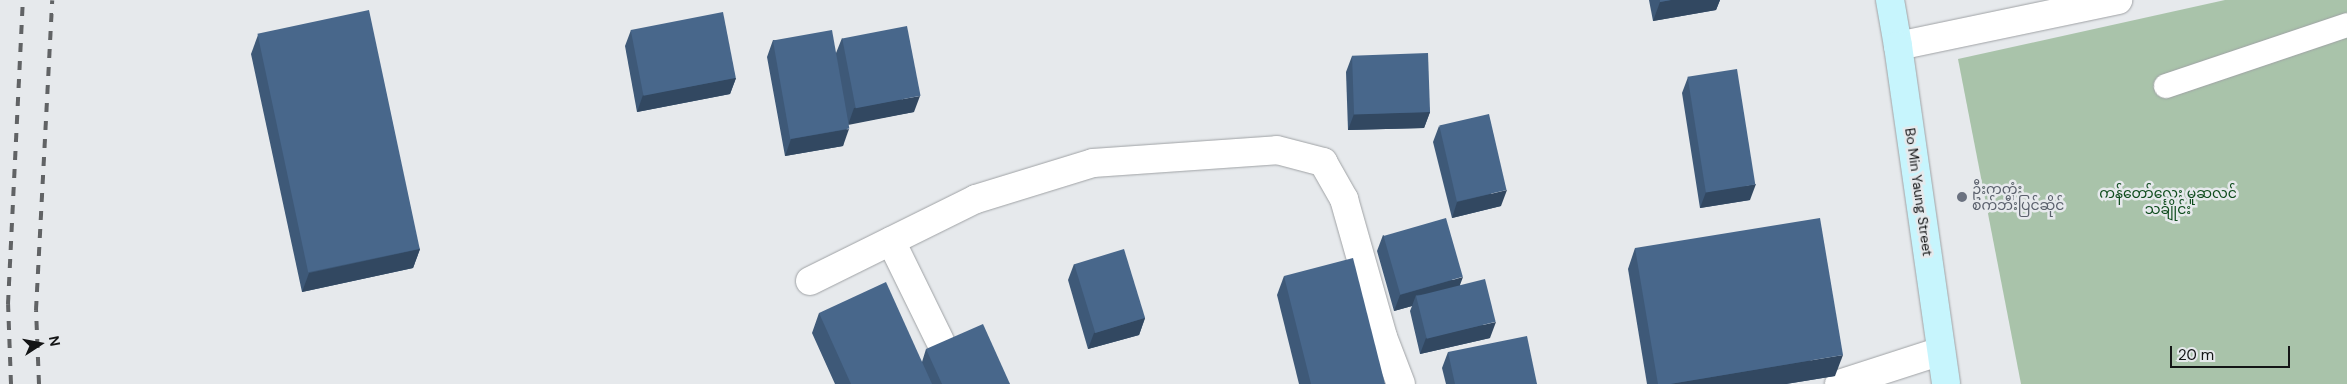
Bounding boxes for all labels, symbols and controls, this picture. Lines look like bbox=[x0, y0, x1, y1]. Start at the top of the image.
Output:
street label: Bo Min Yaung Street bbox=[1902, 127, 1936, 257]
place label: ဦးကတုံး စက်ဘီးပြင်ဆိုင် bbox=[1972, 181, 2064, 213]
park label: ကန်တော်လေး မူဆလင် သင်္ချိုင်း bbox=[2099, 185, 2237, 218]
marker: ဦးကတုံး စက်ဘီးပြင်ဆိုင် bbox=[1956, 191, 1968, 203]
north arrow bbox=[15, 319, 65, 369]
text: N bbox=[45, 334, 65, 348]
scale bar bbox=[2172, 336, 2292, 368]
text: 20 m bbox=[2178, 345, 2214, 365]

